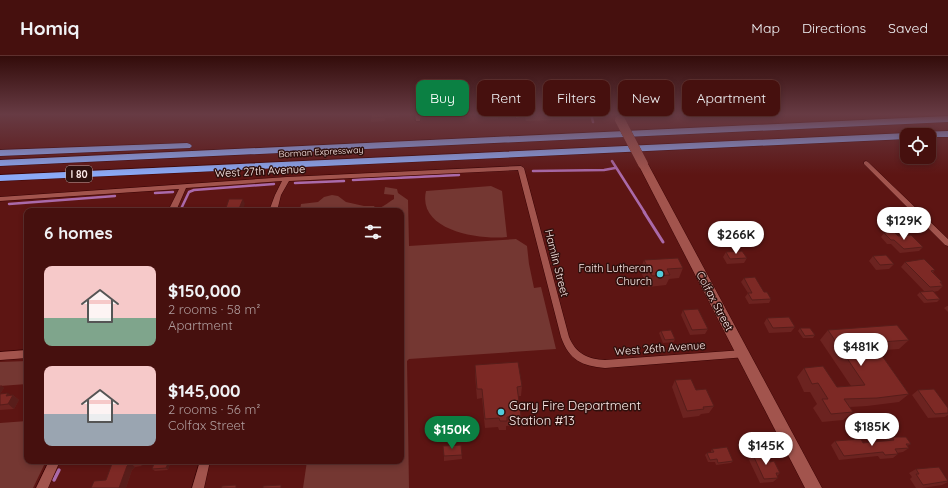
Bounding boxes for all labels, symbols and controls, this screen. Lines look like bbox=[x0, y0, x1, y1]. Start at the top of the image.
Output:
text: Homiq bbox=[20, 16, 79, 40]
text: Map bbox=[751, 19, 780, 37]
text: Directions bbox=[802, 19, 866, 37]
text: Saved bbox=[888, 19, 928, 37]
chip: Buy bbox=[416, 80, 469, 116]
chip: Rent bbox=[477, 80, 535, 116]
chip: Filters bbox=[543, 80, 610, 116]
chip: New bbox=[618, 80, 674, 116]
chip: Apartment bbox=[682, 80, 780, 116]
map controls bbox=[900, 128, 936, 164]
button: locate bbox=[900, 128, 936, 164]
street label: Borman Expressway bbox=[278, 144, 364, 159]
street label: West 27th Avenue bbox=[214, 162, 306, 180]
road number: I 80 bbox=[66, 166, 92, 182]
pin: $129K bbox=[876, 207, 932, 241]
text: $129K bbox=[886, 212, 922, 228]
icon: filters bbox=[362, 221, 384, 243]
pin: $266K bbox=[708, 221, 764, 255]
text: 6 homes bbox=[44, 222, 113, 243]
text: $266K bbox=[717, 226, 755, 242]
street label: Hamlin Street bbox=[542, 228, 572, 298]
place label: Faith Lutheran Church bbox=[579, 261, 652, 288]
marker: Faith Lutheran Church bbox=[655, 269, 665, 279]
street label: Colfax Street bbox=[693, 269, 737, 333]
text: $150,000 bbox=[168, 280, 241, 301]
icon: home bbox=[76, 282, 124, 330]
text: 2 rooms · 58 m² bbox=[168, 301, 260, 317]
text: Apartment bbox=[168, 317, 233, 333]
pin: $481K bbox=[833, 333, 889, 367]
street label: West 26th Avenue bbox=[614, 338, 706, 358]
text: $481K bbox=[843, 338, 879, 354]
text: $145,000 bbox=[168, 380, 241, 401]
icon: home bbox=[76, 382, 124, 430]
place label: Gary Fire Department Station #13 bbox=[509, 397, 641, 428]
text: 2 rooms · 56 m² bbox=[168, 401, 260, 417]
marker: Gary Fire Department Station #13 bbox=[496, 407, 506, 417]
pin: $185K bbox=[844, 413, 900, 447]
pin: $150K bbox=[424, 416, 480, 450]
text: Colfax Street bbox=[168, 417, 245, 433]
text: $185K bbox=[854, 418, 890, 434]
text: $150K bbox=[434, 421, 470, 437]
pin: $145K bbox=[738, 432, 794, 466]
text: $145K bbox=[748, 437, 784, 453]

